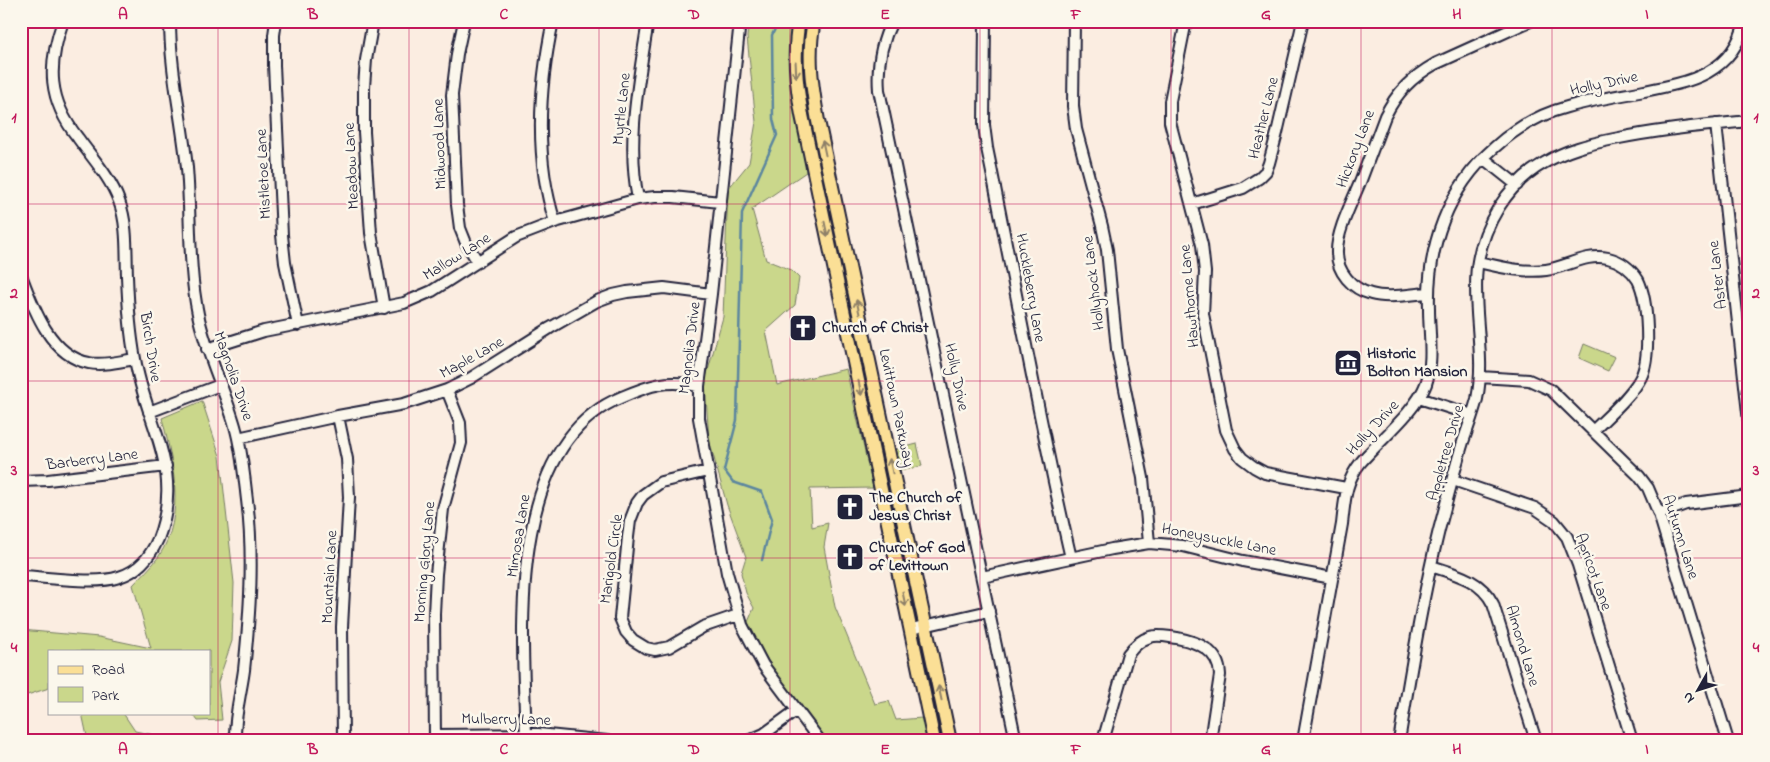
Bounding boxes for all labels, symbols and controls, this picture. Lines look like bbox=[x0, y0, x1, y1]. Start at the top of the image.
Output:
text: A bbox=[118, 3, 128, 27]
text: B bbox=[307, 3, 319, 27]
text: C bbox=[500, 3, 509, 27]
text: D bbox=[687, 3, 700, 27]
text: E bbox=[880, 3, 890, 27]
text: F bbox=[1070, 3, 1082, 27]
text: G bbox=[1261, 3, 1271, 27]
text: H bbox=[1452, 3, 1462, 27]
text: I bbox=[1645, 3, 1649, 27]
one-way arrow bbox=[791, 61, 800, 77]
street label: Holly Drive bbox=[1568, 65, 1641, 103]
street label: Myrtle Lane bbox=[606, 71, 638, 146]
street label: Heather Lane bbox=[1242, 74, 1286, 162]
street label: Midwood Lane bbox=[426, 97, 454, 190]
text: 1 bbox=[11, 106, 17, 130]
street label: Hickory Lane bbox=[1330, 106, 1382, 192]
text: 1 bbox=[1753, 106, 1759, 130]
street label: Meadow Lane bbox=[338, 121, 366, 210]
street label: Mistletoe Lane bbox=[250, 127, 278, 220]
one-way arrow bbox=[819, 140, 828, 156]
one-way arrow bbox=[822, 221, 831, 237]
street label: Mallow Lane bbox=[418, 226, 496, 287]
street label: Huckleberry Lane bbox=[1009, 232, 1052, 345]
street label: Hollyhock Lane bbox=[1076, 234, 1112, 332]
street label: Aster Lane bbox=[1702, 238, 1734, 311]
street label: Hawthorne Lane bbox=[1173, 243, 1206, 349]
text: 2 bbox=[9, 282, 18, 306]
text: 2 bbox=[1751, 282, 1760, 306]
one-way arrow bbox=[852, 299, 862, 315]
street label: Magnolia Drive bbox=[672, 300, 708, 396]
street label: Birch Drive bbox=[132, 309, 168, 385]
church icon: Church of Christ bbox=[788, 313, 818, 343]
place label: Church of Christ bbox=[822, 316, 929, 340]
street label: Magnolia Drive bbox=[207, 328, 260, 425]
street label: Maple Lane bbox=[436, 330, 509, 385]
street label: Holly Drive bbox=[937, 341, 975, 414]
place label: Historic Bolton Mansion bbox=[1366, 342, 1467, 384]
street label: Levittown Parkway bbox=[872, 347, 920, 470]
museum icon: Historic Bolton Mansion bbox=[1333, 348, 1363, 378]
one-way arrow bbox=[855, 380, 865, 396]
street label: Holly Drive bbox=[1341, 394, 1406, 461]
street label: Appletree Drive bbox=[1421, 401, 1471, 504]
street label: Barberry Lane bbox=[44, 442, 140, 478]
one-way arrow bbox=[886, 458, 895, 474]
text: 3 bbox=[10, 459, 18, 483]
text: 3 bbox=[1752, 459, 1760, 483]
place label: The Church of Jesus Christ bbox=[869, 486, 962, 528]
street label: Mimosa Lane bbox=[501, 492, 538, 579]
church icon: The Church of Jesus Christ bbox=[835, 492, 865, 522]
street label: Autumn Lane bbox=[1655, 492, 1705, 583]
street label: Morning Glory Lane bbox=[408, 500, 442, 624]
street label: Marigold Circle bbox=[594, 512, 630, 605]
street label: Honeysuckle Lane bbox=[1160, 517, 1279, 563]
street label: Mountain Lane bbox=[316, 529, 344, 624]
street label: Apricot Lane bbox=[1568, 530, 1618, 615]
place label: Church of God of Levittown bbox=[869, 536, 965, 578]
church icon: Church of God of Levittown bbox=[835, 542, 865, 572]
one-way arrow bbox=[900, 590, 909, 606]
street label: Almond Lane bbox=[1498, 602, 1546, 690]
text: 4 bbox=[10, 636, 18, 660]
text: 4 bbox=[1752, 636, 1760, 660]
legend bbox=[48, 650, 210, 714]
text: Road bbox=[92, 659, 125, 681]
north arrow bbox=[1672, 664, 1722, 714]
text: Park bbox=[92, 685, 120, 707]
one-way arrow bbox=[934, 685, 944, 701]
text: N bbox=[1678, 687, 1700, 708]
street label: Mulberry Lane bbox=[461, 707, 552, 733]
text: A bbox=[118, 738, 128, 762]
text: B bbox=[307, 738, 319, 762]
text: C bbox=[500, 738, 509, 762]
text: D bbox=[687, 738, 700, 762]
text: E bbox=[880, 738, 890, 762]
text: F bbox=[1070, 738, 1082, 762]
text: G bbox=[1261, 738, 1271, 762]
text: H bbox=[1452, 738, 1462, 762]
text: I bbox=[1645, 738, 1649, 762]

